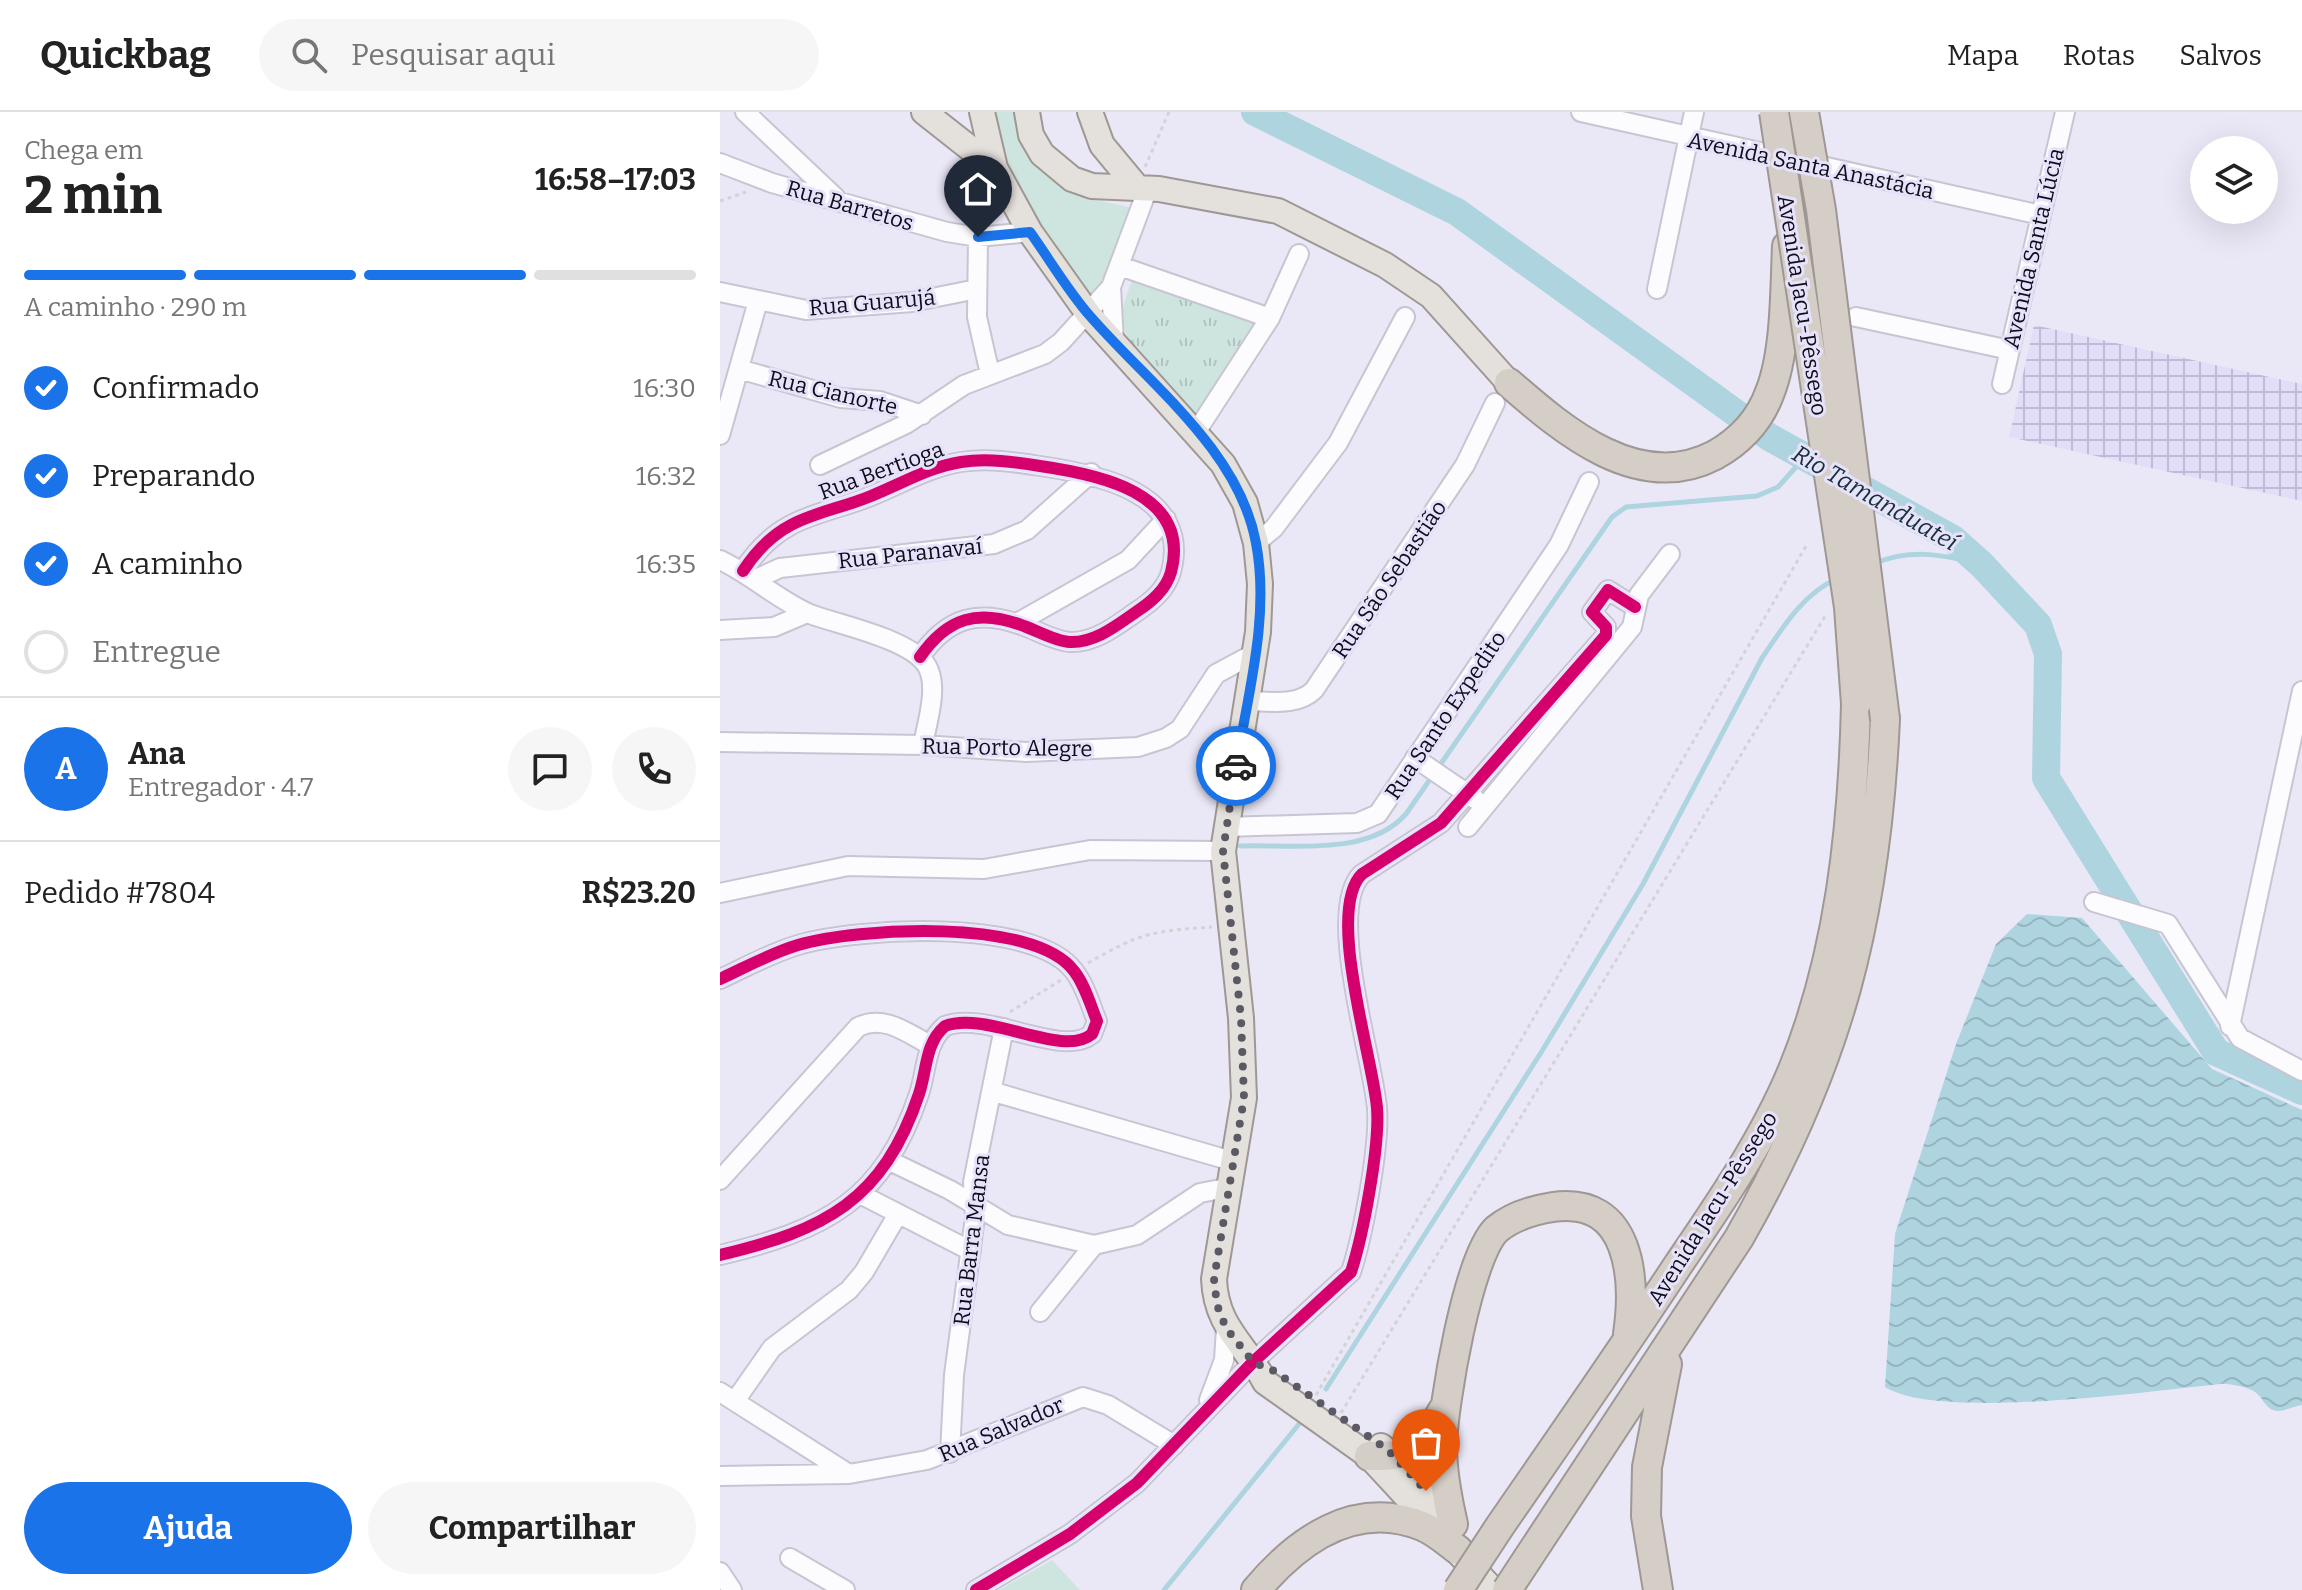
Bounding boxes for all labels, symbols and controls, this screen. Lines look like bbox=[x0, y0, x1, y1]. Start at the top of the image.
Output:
search box bbox=[259, 19, 819, 91]
text: Quickbag bbox=[40, 32, 211, 78]
icon: search bbox=[287, 33, 331, 77]
text: Pesquisar aqui bbox=[351, 37, 555, 73]
text: Mapa bbox=[1947, 39, 2019, 72]
text: Rotas bbox=[2063, 39, 2135, 72]
text: Salvos bbox=[2179, 39, 2262, 72]
street label: Avenida Santa Anastácia bbox=[1685, 126, 1936, 205]
text: Chega em bbox=[24, 135, 143, 166]
map controls bbox=[2190, 136, 2278, 224]
button: layers bbox=[2190, 136, 2278, 224]
street label: Avenida Santa Lúcia bbox=[1997, 145, 2070, 351]
pin bbox=[944, 155, 1012, 237]
text: 16:58–17:03 bbox=[535, 162, 696, 198]
text: 2 min bbox=[24, 164, 162, 227]
icon: home bbox=[956, 167, 1000, 211]
street label: Rua Barretos bbox=[783, 174, 917, 237]
street label: Avenida Jacu-Pêssego bbox=[1772, 193, 1833, 418]
street label: Rua Guarujá bbox=[808, 284, 937, 321]
text: A caminho · 290 m bbox=[24, 292, 247, 323]
street label: Rua Cianorte bbox=[766, 364, 900, 420]
icon: check bbox=[24, 366, 68, 410]
text: Confirmado bbox=[92, 370, 259, 406]
text: 16:30 bbox=[633, 373, 696, 404]
street label: Rua Bertioga bbox=[815, 435, 947, 506]
water label: Rio Tamanduateí bbox=[1787, 439, 1964, 558]
icon: check bbox=[24, 454, 68, 498]
text: Preparando bbox=[92, 458, 256, 494]
text: 16:32 bbox=[636, 461, 696, 492]
street label: Rua São Sebastião bbox=[1326, 495, 1452, 664]
street label: Rua Paranavaí bbox=[837, 532, 984, 575]
icon: check bbox=[24, 542, 68, 586]
text: A caminho bbox=[92, 546, 243, 582]
text: 16:35 bbox=[636, 549, 696, 580]
street label: Rua Santo Expedito bbox=[1379, 626, 1512, 805]
text: Entregue bbox=[92, 634, 221, 670]
courier bbox=[1196, 726, 1276, 806]
button: chat bbox=[508, 727, 592, 811]
button: phone bbox=[612, 727, 696, 811]
street label: Rua Porto Alegre bbox=[921, 733, 1093, 762]
text: Ana bbox=[128, 736, 185, 772]
icon: car bbox=[1214, 744, 1258, 788]
text: A bbox=[55, 751, 77, 787]
text: Entregador · 4.7 bbox=[128, 772, 313, 803]
text: Pedido #7804 bbox=[24, 875, 215, 911]
text: R$23.20 bbox=[582, 875, 696, 911]
street label: Avenida Jacu-Pêssego bbox=[1642, 1106, 1783, 1310]
street label: Rua Barra Mansa bbox=[948, 1153, 995, 1327]
street label: Rua Salvador bbox=[934, 1391, 1068, 1468]
pin bbox=[1392, 1409, 1460, 1491]
icon: bag bbox=[1404, 1421, 1448, 1465]
button: Ajuda bbox=[24, 1482, 352, 1574]
button: Compartilhar bbox=[368, 1482, 696, 1574]

